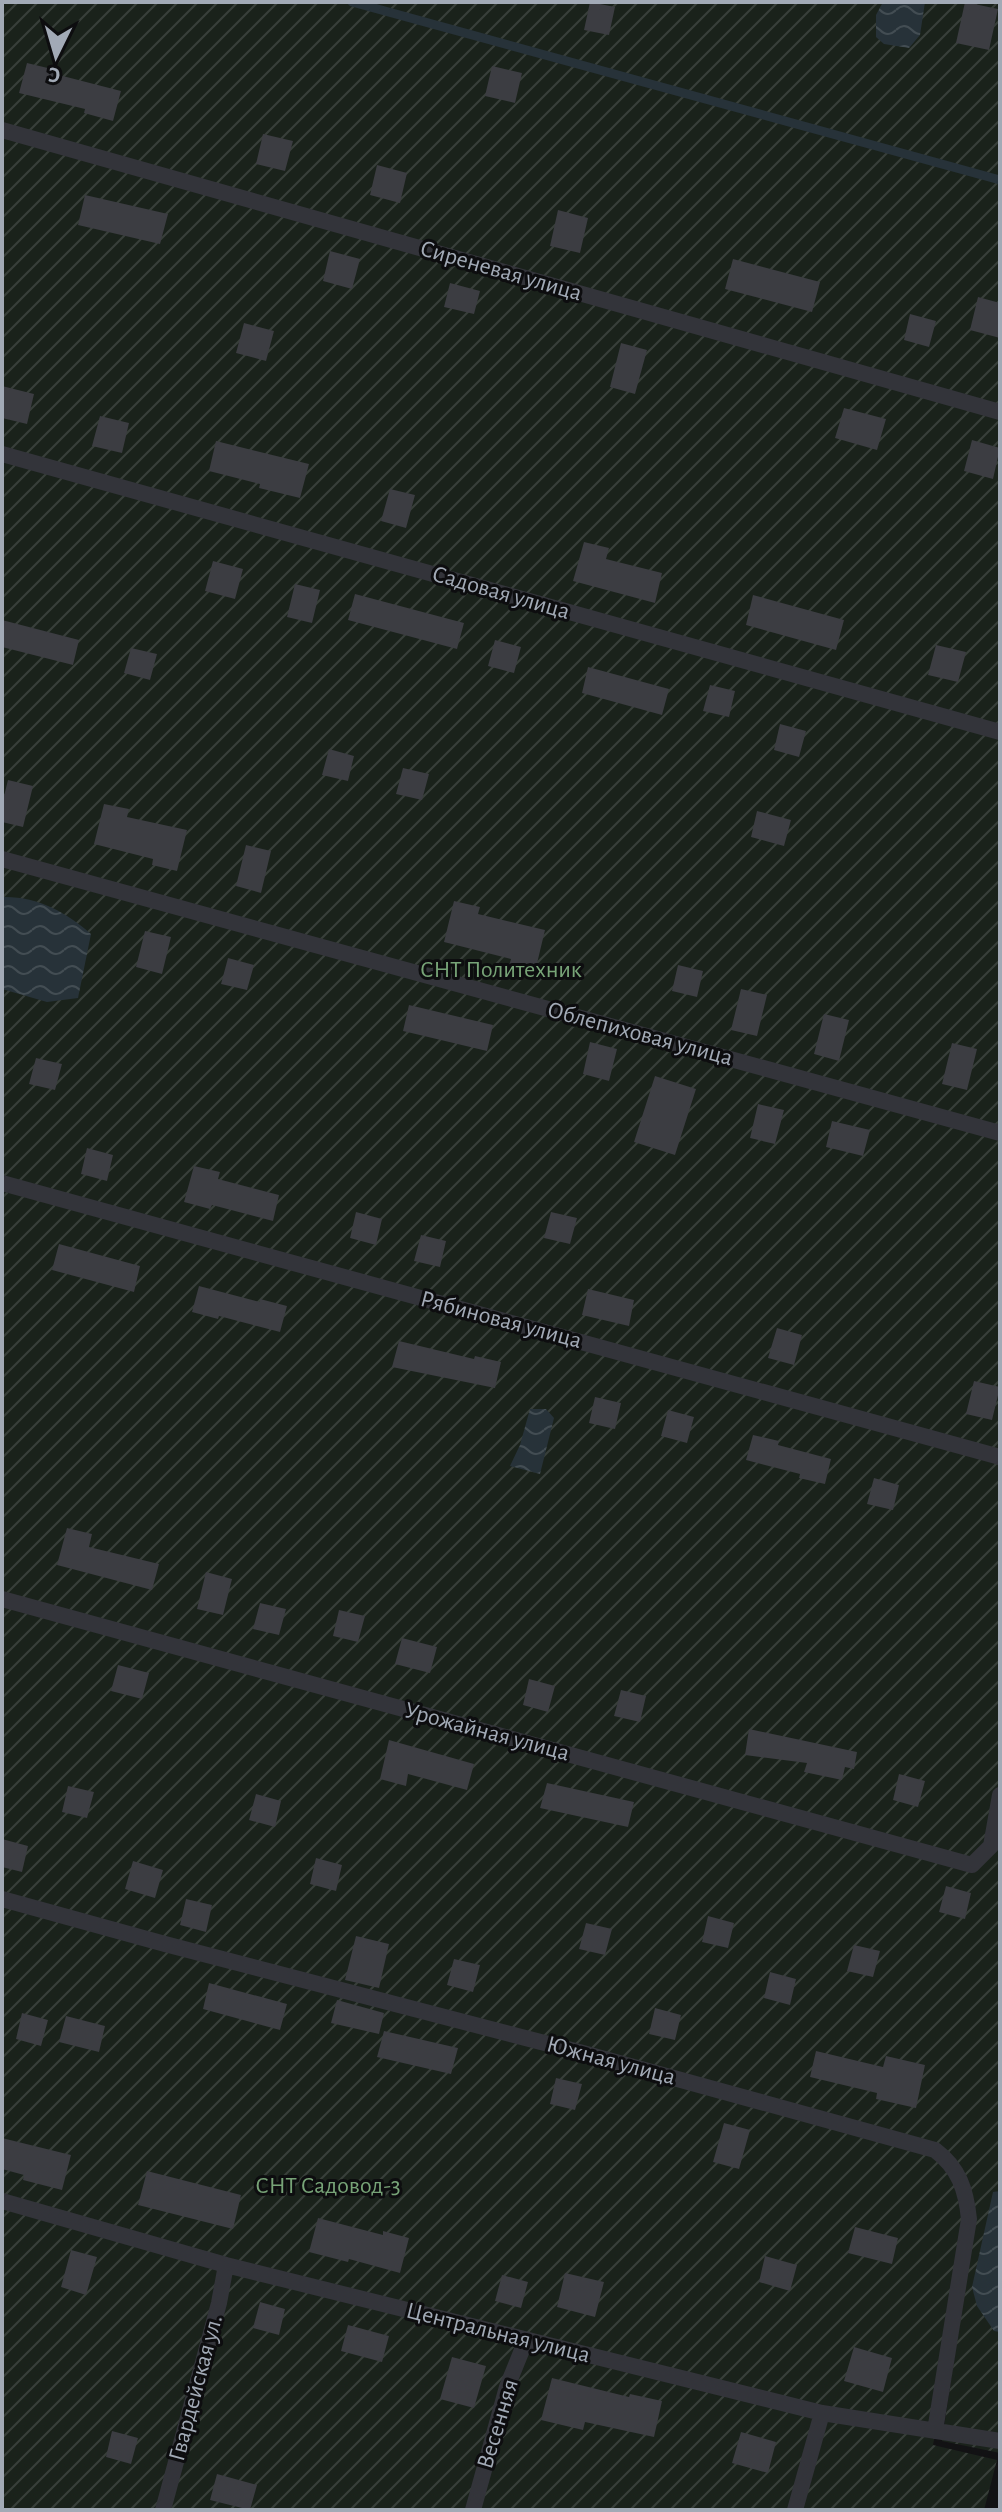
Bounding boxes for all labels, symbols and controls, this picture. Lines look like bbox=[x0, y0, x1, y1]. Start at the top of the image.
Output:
north arrow bbox=[16, 16, 96, 96]
text: С bbox=[47, 63, 61, 86]
street label: Сиреневая улица bbox=[417, 236, 585, 306]
street label: Садовая улица bbox=[429, 562, 573, 624]
park label: СНТ Политехник bbox=[420, 958, 582, 982]
street label: Облепиховая улица bbox=[545, 998, 735, 1070]
street label: Рябиновая улица bbox=[418, 1287, 584, 1353]
street label: Урожайная улица bbox=[402, 1698, 572, 1766]
street label: Южная улица bbox=[544, 2032, 678, 2090]
park label: СНТ Садовод-3 bbox=[255, 2174, 401, 2198]
street label: Центральная улица bbox=[403, 2299, 593, 2367]
street label: Гвардейская ул. bbox=[165, 2312, 227, 2464]
street label: Весенняя bbox=[473, 2376, 523, 2472]

